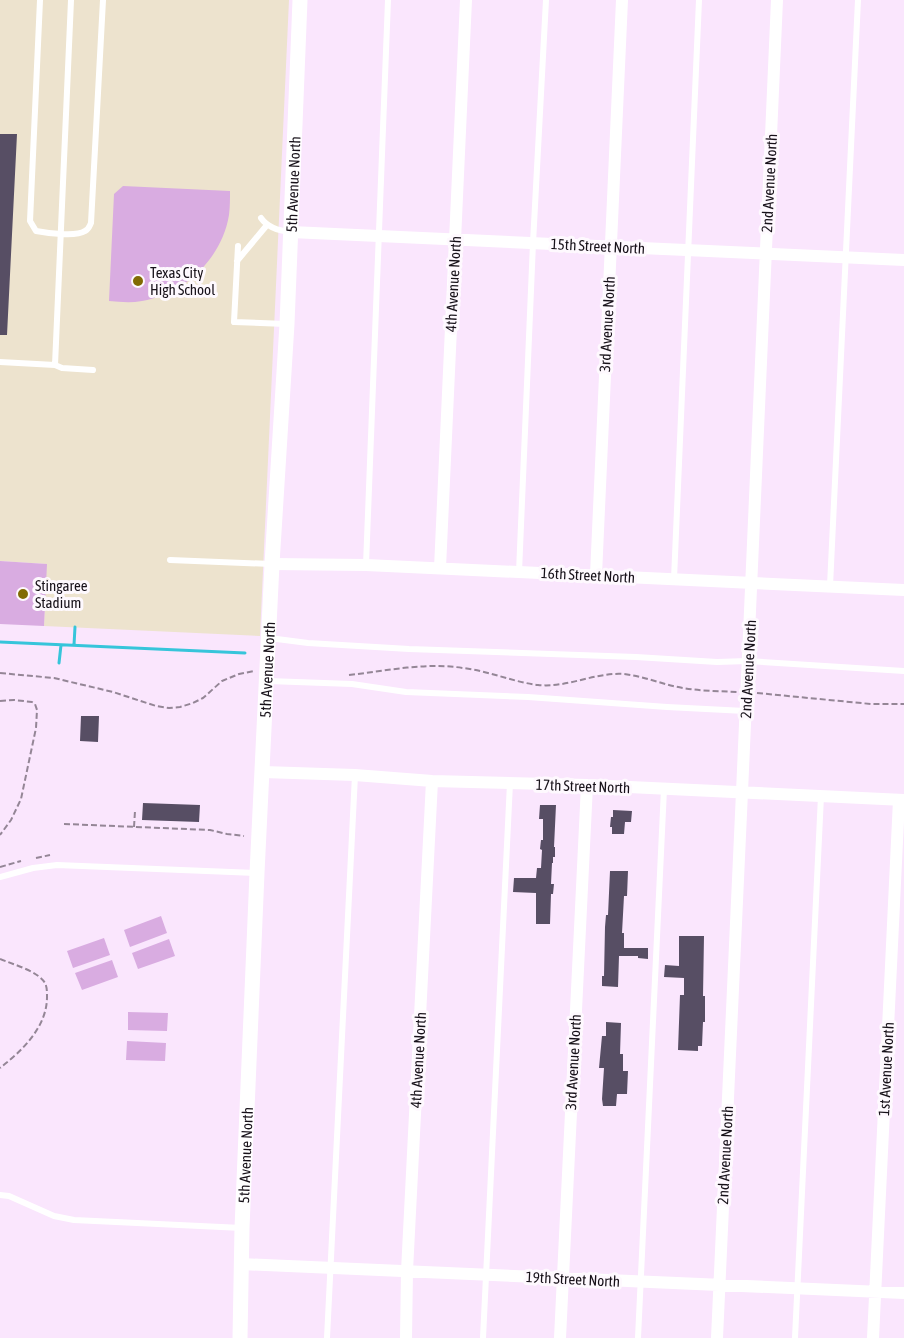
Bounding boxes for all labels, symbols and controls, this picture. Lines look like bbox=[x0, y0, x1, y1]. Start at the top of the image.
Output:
street label: 2nd Avenue North bbox=[758, 133, 780, 233]
street label: 5th Avenue North bbox=[282, 136, 303, 233]
street label: 15th Street North bbox=[550, 235, 646, 257]
street label: 4th Avenue North bbox=[442, 236, 464, 332]
place label: Texas City High School bbox=[150, 264, 215, 298]
marker: Texas City High School bbox=[131, 274, 145, 288]
street label: 3rd Avenue North bbox=[596, 276, 618, 372]
street label: 16th Street North bbox=[540, 564, 636, 586]
place label: Stingaree Stadium bbox=[35, 577, 88, 611]
marker: Stingaree Stadium bbox=[16, 587, 30, 601]
street label: 2nd Avenue North bbox=[737, 619, 759, 719]
street label: 5th Avenue North bbox=[256, 621, 278, 718]
street label: 17th Street North bbox=[535, 776, 631, 796]
street label: 4th Avenue North bbox=[407, 1012, 429, 1108]
street label: 3rd Avenue North bbox=[562, 1014, 584, 1110]
street label: 1st Avenue North bbox=[875, 1022, 897, 1116]
street label: 2nd Avenue North bbox=[714, 1105, 736, 1205]
street label: 5th Avenue North bbox=[235, 1107, 256, 1203]
street label: 19th Street North bbox=[525, 1268, 621, 1290]

